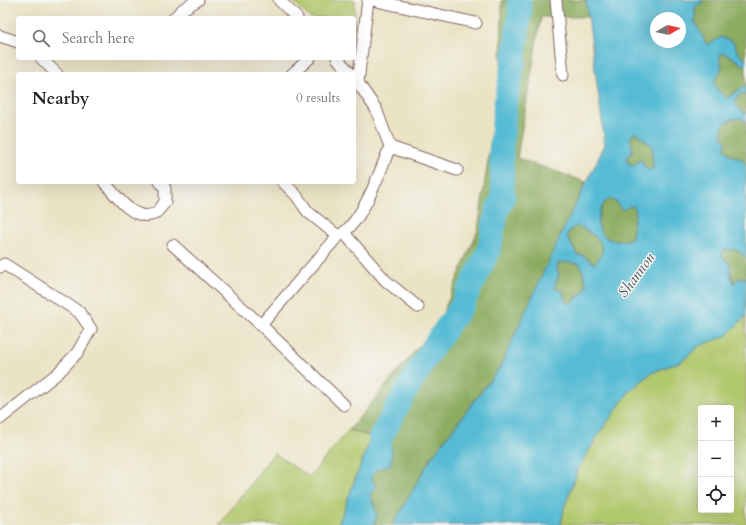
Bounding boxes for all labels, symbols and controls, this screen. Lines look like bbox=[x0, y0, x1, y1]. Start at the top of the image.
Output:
north arrow bbox=[650, 12, 686, 48]
search box bbox=[16, 16, 356, 60]
icon: search bbox=[30, 27, 52, 49]
text: Search here bbox=[62, 28, 135, 48]
text: Nearby bbox=[32, 87, 89, 110]
text: 0 results bbox=[296, 89, 340, 107]
water label: Shannon bbox=[613, 248, 660, 302]
map controls bbox=[698, 405, 734, 513]
button: + bbox=[698, 405, 734, 441]
button: − bbox=[698, 441, 734, 477]
button: locate bbox=[698, 477, 734, 513]

